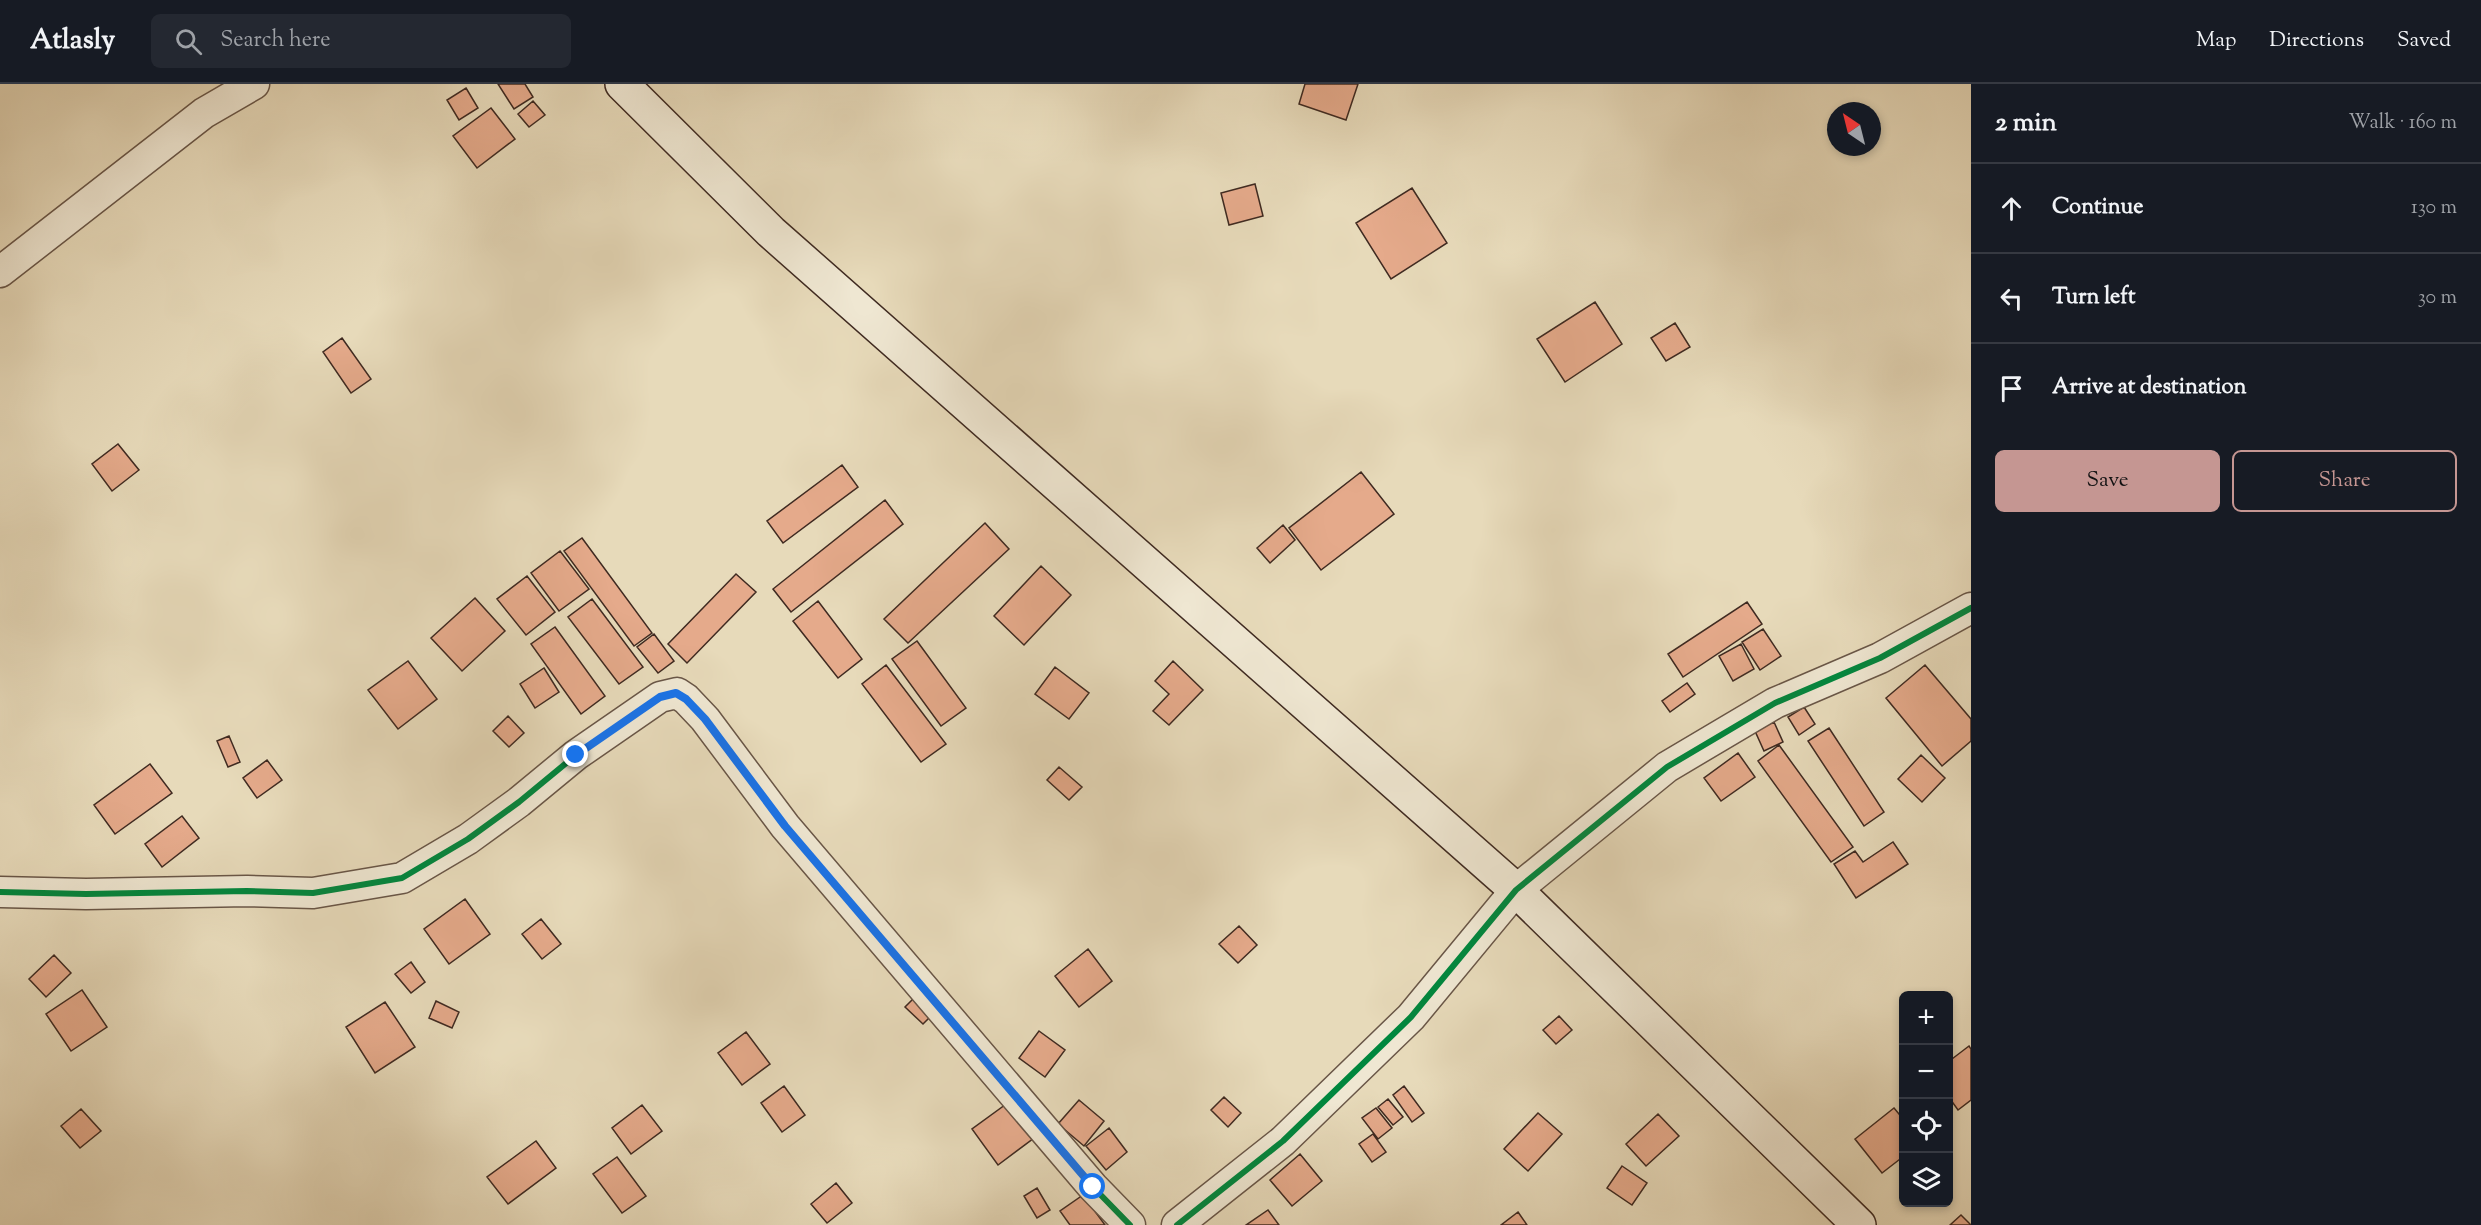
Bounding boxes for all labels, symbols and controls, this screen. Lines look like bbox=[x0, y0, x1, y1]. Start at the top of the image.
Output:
search box bbox=[151, 14, 571, 68]
text: Atlasly bbox=[30, 21, 115, 61]
icon: search bbox=[172, 25, 205, 58]
text: Search here bbox=[220, 25, 331, 57]
text: Map bbox=[2196, 26, 2236, 56]
text: Directions bbox=[2269, 26, 2364, 56]
text: Saved bbox=[2397, 26, 2451, 56]
north arrow bbox=[1827, 102, 1881, 156]
text: 2 min bbox=[1995, 105, 2057, 142]
text: Walk · 160 m bbox=[2348, 109, 2457, 138]
icon: ahead bbox=[1995, 192, 2028, 225]
text: Continue bbox=[2052, 192, 2143, 224]
text: 130 m bbox=[2411, 194, 2457, 223]
icon: left bbox=[1995, 282, 2028, 315]
text: Turn left bbox=[2052, 282, 2135, 314]
text: 30 m bbox=[2418, 284, 2457, 313]
icon: arrive bbox=[1995, 372, 2028, 405]
text: Arrive at destination bbox=[2052, 372, 2247, 404]
button: Save bbox=[1995, 450, 2220, 512]
button: Share bbox=[2232, 450, 2457, 512]
route end bbox=[562, 741, 588, 767]
map controls bbox=[1899, 991, 1953, 1207]
button: + bbox=[1899, 991, 1953, 1045]
button: − bbox=[1899, 1045, 1953, 1099]
button: locate bbox=[1899, 1099, 1953, 1153]
button: layers bbox=[1899, 1153, 1953, 1207]
route start bbox=[1079, 1173, 1105, 1199]

